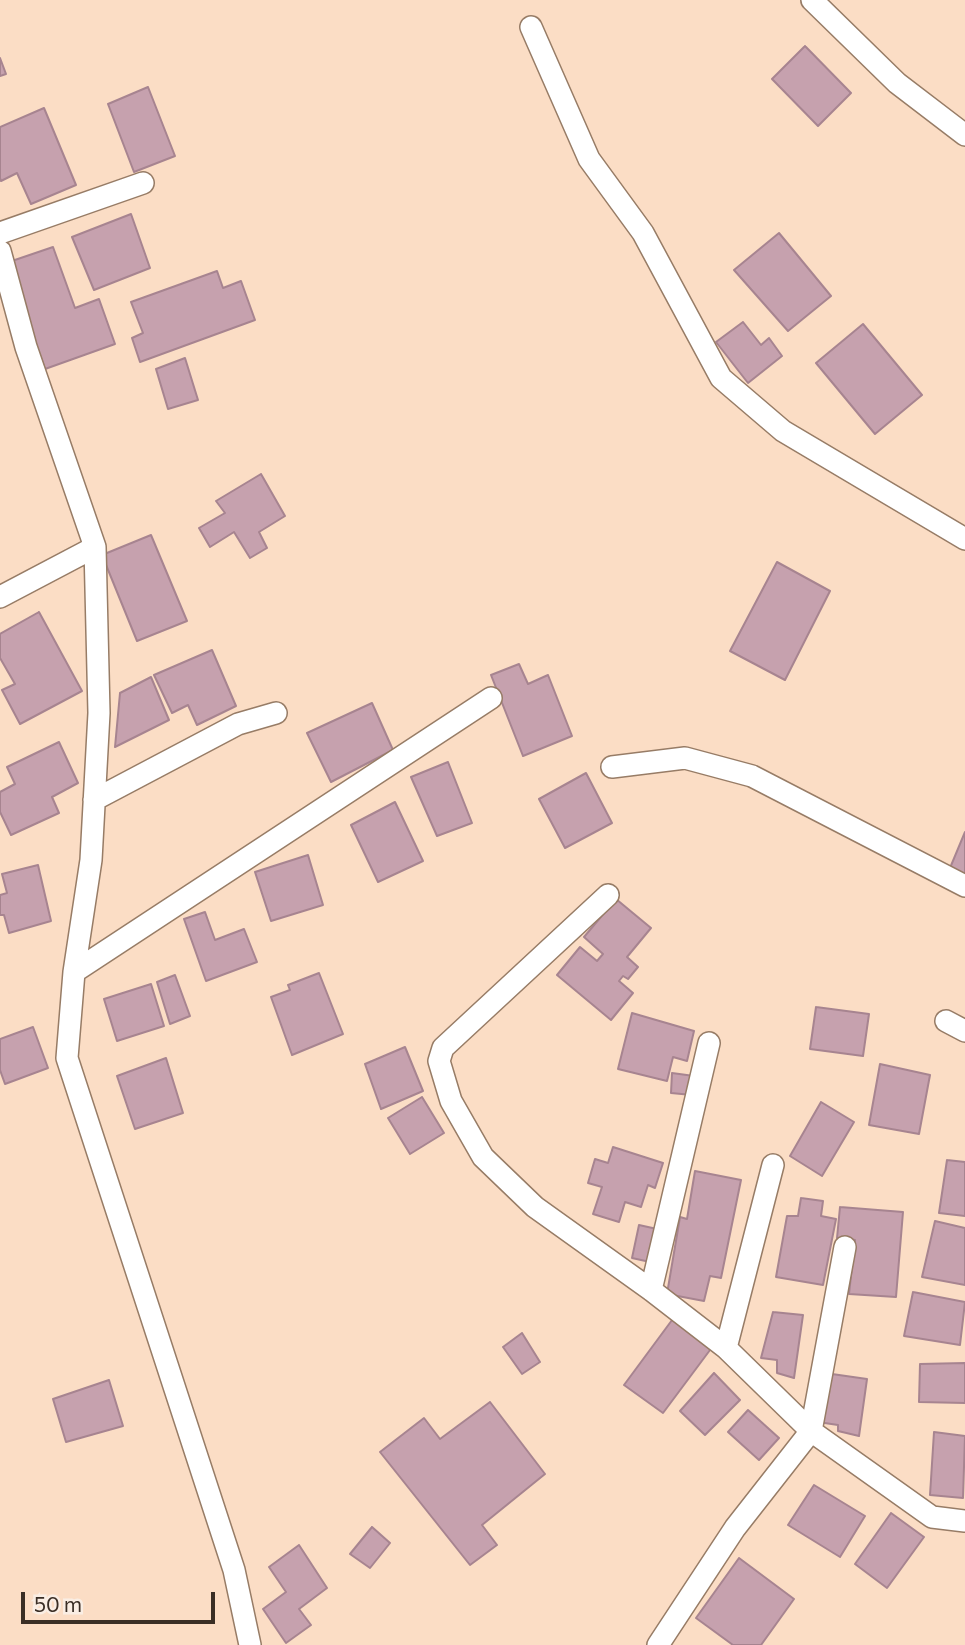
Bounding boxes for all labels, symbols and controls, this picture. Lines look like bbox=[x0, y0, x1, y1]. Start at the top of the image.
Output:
scale bar bbox=[24, 1578, 219, 1622]
text: 50 m bbox=[34, 1591, 82, 1616]

